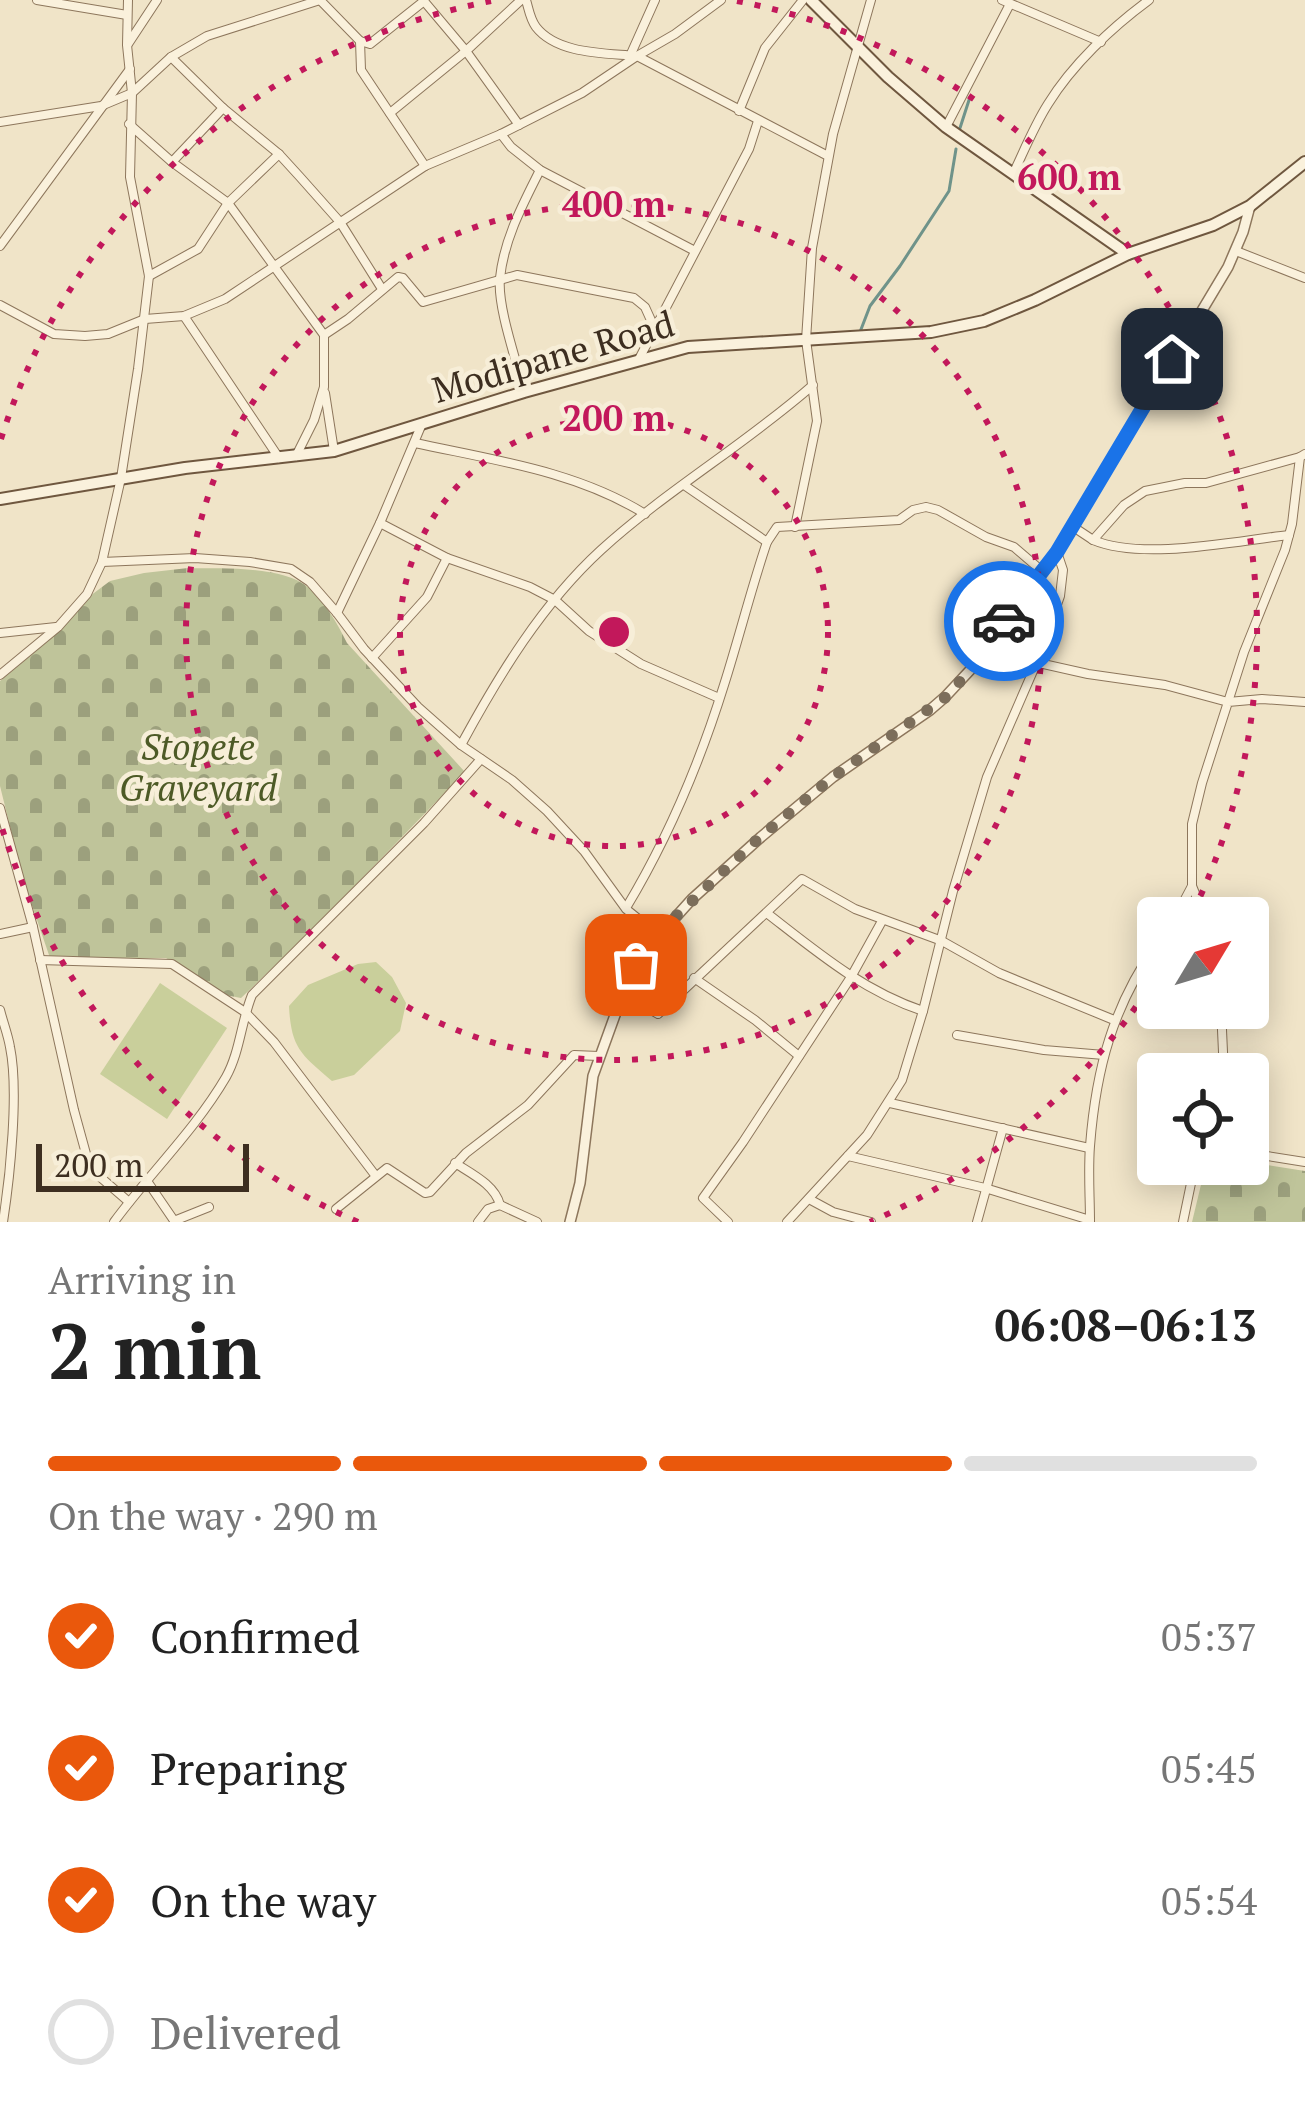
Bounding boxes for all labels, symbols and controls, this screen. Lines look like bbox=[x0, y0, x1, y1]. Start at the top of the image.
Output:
text: 600 m bbox=[1017, 153, 1121, 200]
text: 400 m bbox=[562, 180, 666, 227]
street label: Modipane Road bbox=[427, 299, 679, 413]
pin bbox=[1121, 308, 1223, 410]
icon: home bbox=[1139, 326, 1205, 392]
text: 200 m bbox=[562, 394, 666, 441]
courier bbox=[944, 561, 1064, 681]
icon: car bbox=[971, 588, 1037, 654]
centre of rings bbox=[593, 611, 635, 653]
park label: Stopete Graveyard bbox=[119, 723, 278, 811]
north arrow bbox=[1137, 897, 1269, 1029]
map controls bbox=[1137, 897, 1269, 1185]
pin bbox=[585, 914, 687, 1016]
icon: bag bbox=[603, 932, 669, 998]
button: locate bbox=[1137, 1053, 1269, 1185]
scale bar bbox=[36, 1138, 249, 1191]
text: 200 m bbox=[54, 1143, 143, 1186]
text: Arriving in bbox=[48, 1253, 236, 1305]
text: 06:08–06:13 bbox=[995, 1294, 1257, 1354]
text: 2 min bbox=[48, 1298, 261, 1401]
text: On the way · 290 m bbox=[48, 1489, 378, 1541]
icon: check bbox=[48, 1603, 114, 1669]
text: Confirmed bbox=[150, 1606, 360, 1666]
text: 05:37 bbox=[1161, 1610, 1257, 1662]
icon: check bbox=[48, 1735, 114, 1801]
text: Preparing bbox=[150, 1738, 346, 1798]
text: 05:45 bbox=[1161, 1742, 1257, 1794]
icon: check bbox=[48, 1867, 114, 1933]
text: On the way bbox=[150, 1870, 376, 1930]
text: 05:54 bbox=[1161, 1874, 1257, 1926]
text: Delivered bbox=[150, 2002, 341, 2062]

